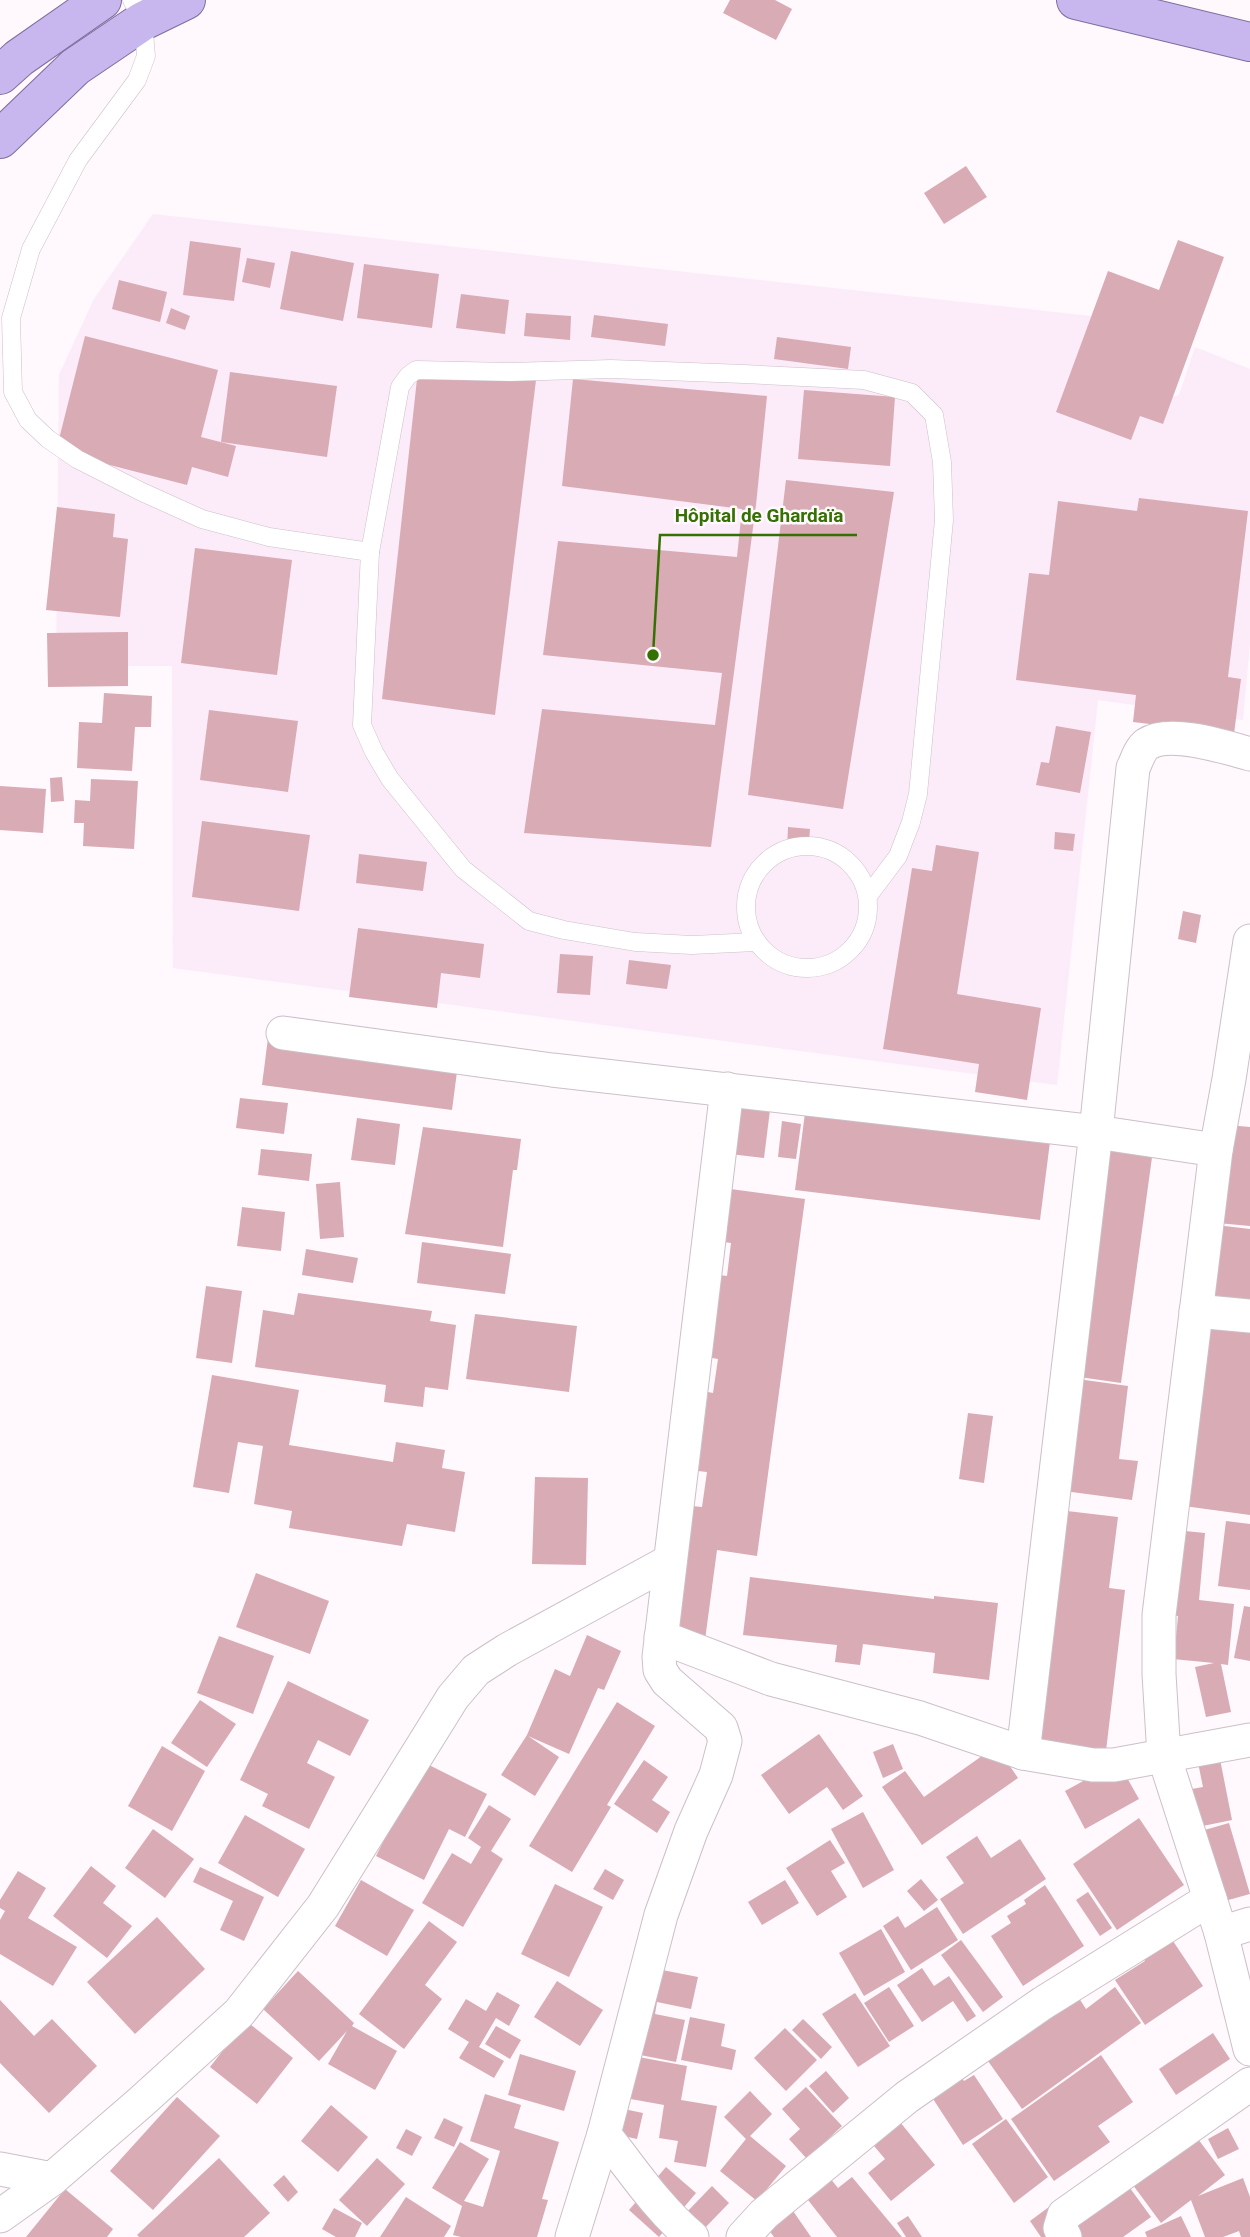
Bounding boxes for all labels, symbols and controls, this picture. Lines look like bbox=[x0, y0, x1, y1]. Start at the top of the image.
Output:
callout: Hôpital de Ghardaïa bbox=[660, 495, 857, 535]
text: Hôpital de Ghardaïa bbox=[675, 504, 843, 527]

